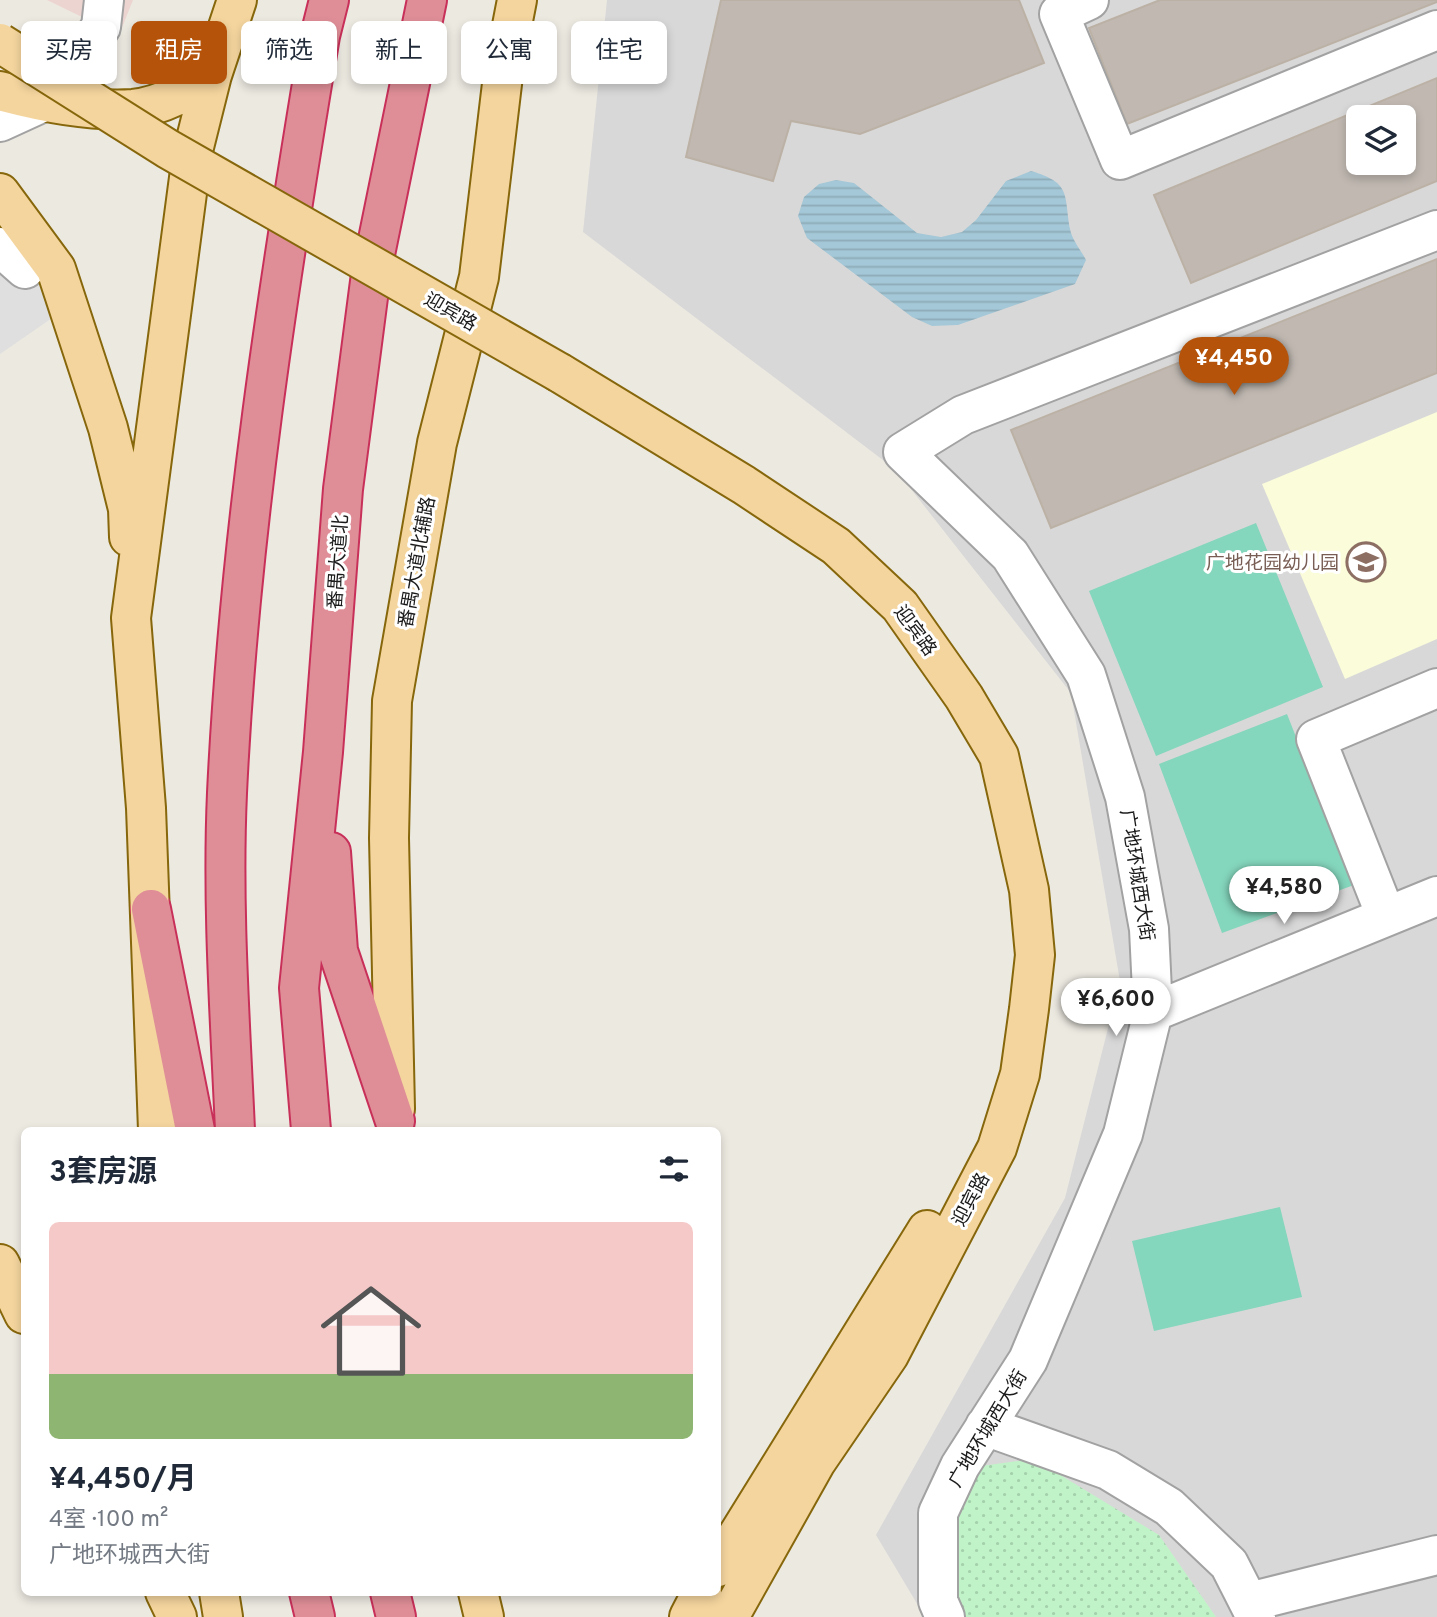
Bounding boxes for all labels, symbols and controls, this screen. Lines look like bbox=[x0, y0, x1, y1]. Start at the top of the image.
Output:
chip: 买房 bbox=[21, 21, 117, 84]
chip: 租房 bbox=[131, 21, 227, 84]
chip: 筛选 bbox=[241, 21, 337, 84]
chip: 新上 bbox=[351, 21, 447, 84]
chip: 公寓 bbox=[461, 21, 557, 84]
chip: 住宅 bbox=[571, 21, 667, 84]
map controls bbox=[1346, 105, 1416, 175]
button: layers bbox=[1346, 105, 1416, 175]
street label: 迎宾路 bbox=[419, 288, 481, 337]
pin: ¥4,450 bbox=[1177, 338, 1291, 397]
text: ¥4,450 bbox=[1195, 345, 1273, 374]
street label: 番禺大道北辅路 bbox=[395, 495, 441, 630]
street label: 番禺大道北 bbox=[324, 514, 354, 610]
school or university icon: 广地花园幼儿园 bbox=[1345, 541, 1387, 583]
place label: 广地花园幼儿园 bbox=[1206, 552, 1339, 576]
street label: 迎宾路 bbox=[888, 601, 941, 661]
street label: 广地环城西大街 bbox=[1114, 808, 1158, 943]
pin: ¥4,580 bbox=[1227, 866, 1341, 926]
text: ¥4,580 bbox=[1245, 874, 1323, 903]
pin: ¥6,600 bbox=[1059, 978, 1173, 1038]
text: ¥6,600 bbox=[1077, 986, 1155, 1015]
icon: filters bbox=[655, 1150, 693, 1188]
text: 3套房源 bbox=[49, 1155, 157, 1192]
street label: 迎宾路 bbox=[948, 1169, 996, 1231]
icon: home bbox=[308, 1268, 434, 1394]
street label: 广地环城西大街 bbox=[944, 1366, 1033, 1492]
text: ¥4,450/月 bbox=[49, 1462, 197, 1499]
text: 4室 · 100 m² bbox=[49, 1506, 168, 1535]
text: 广地环城西大街 bbox=[49, 1542, 210, 1571]

